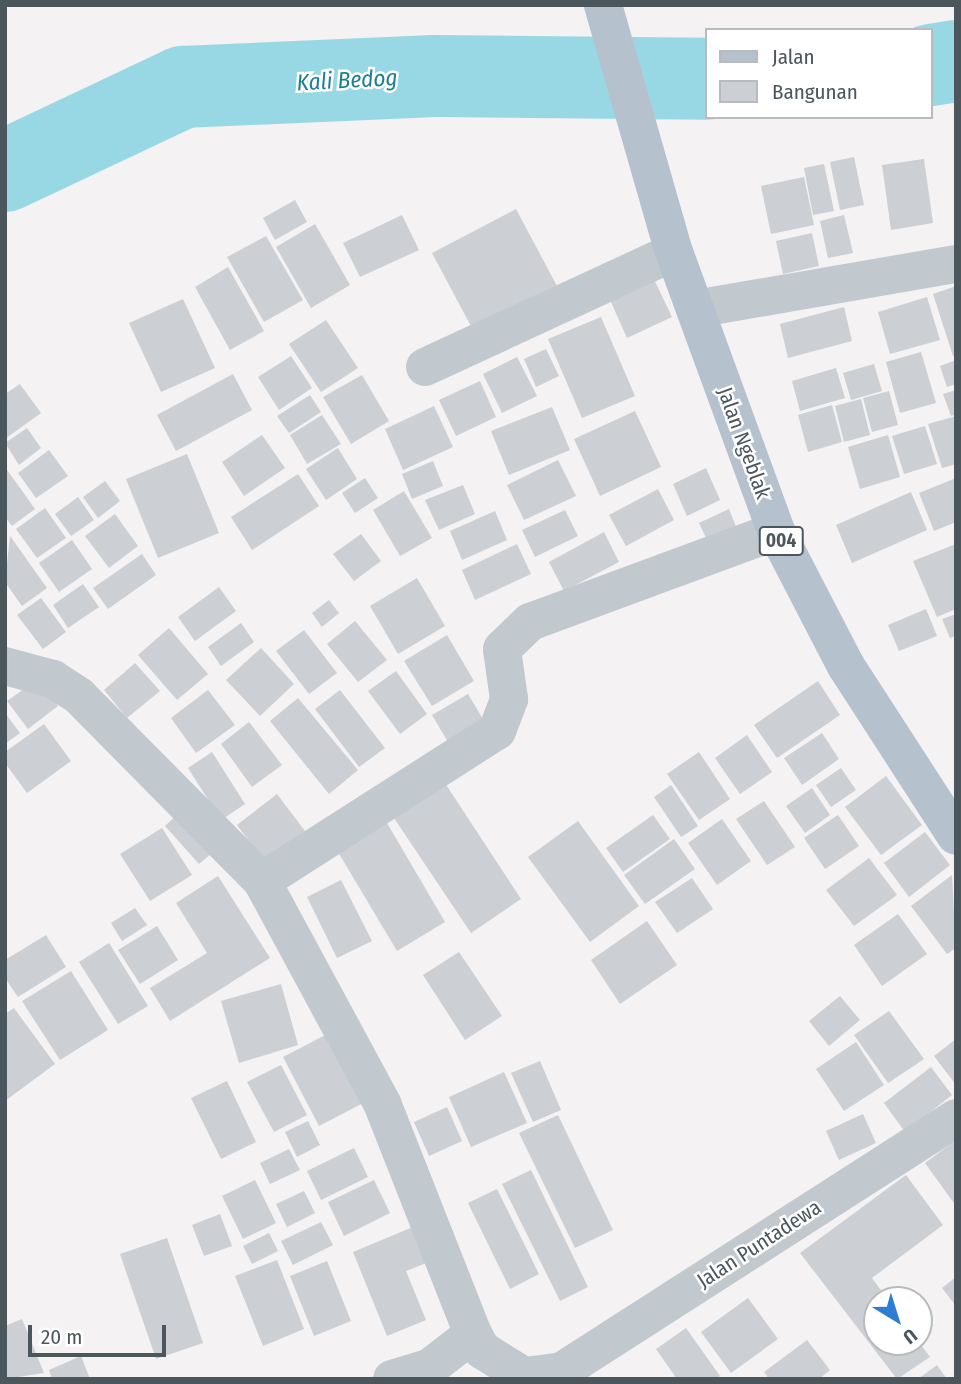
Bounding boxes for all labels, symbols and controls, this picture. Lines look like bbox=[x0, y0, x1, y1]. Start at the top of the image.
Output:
legend bbox=[706, 28, 933, 119]
text: Jalan bbox=[772, 44, 815, 70]
water label: Kali Bedog bbox=[296, 64, 398, 96]
text: Bangunan bbox=[772, 79, 858, 105]
street label: Jalan Ngeblak bbox=[712, 384, 776, 502]
road number: 004 bbox=[758, 526, 804, 556]
street label: Jalan Puntadewa bbox=[692, 1195, 826, 1293]
north arrow bbox=[863, 1286, 933, 1356]
scale bar bbox=[32, 1310, 170, 1354]
text: 20 m bbox=[41, 1324, 82, 1350]
text: U bbox=[899, 1324, 921, 1349]

